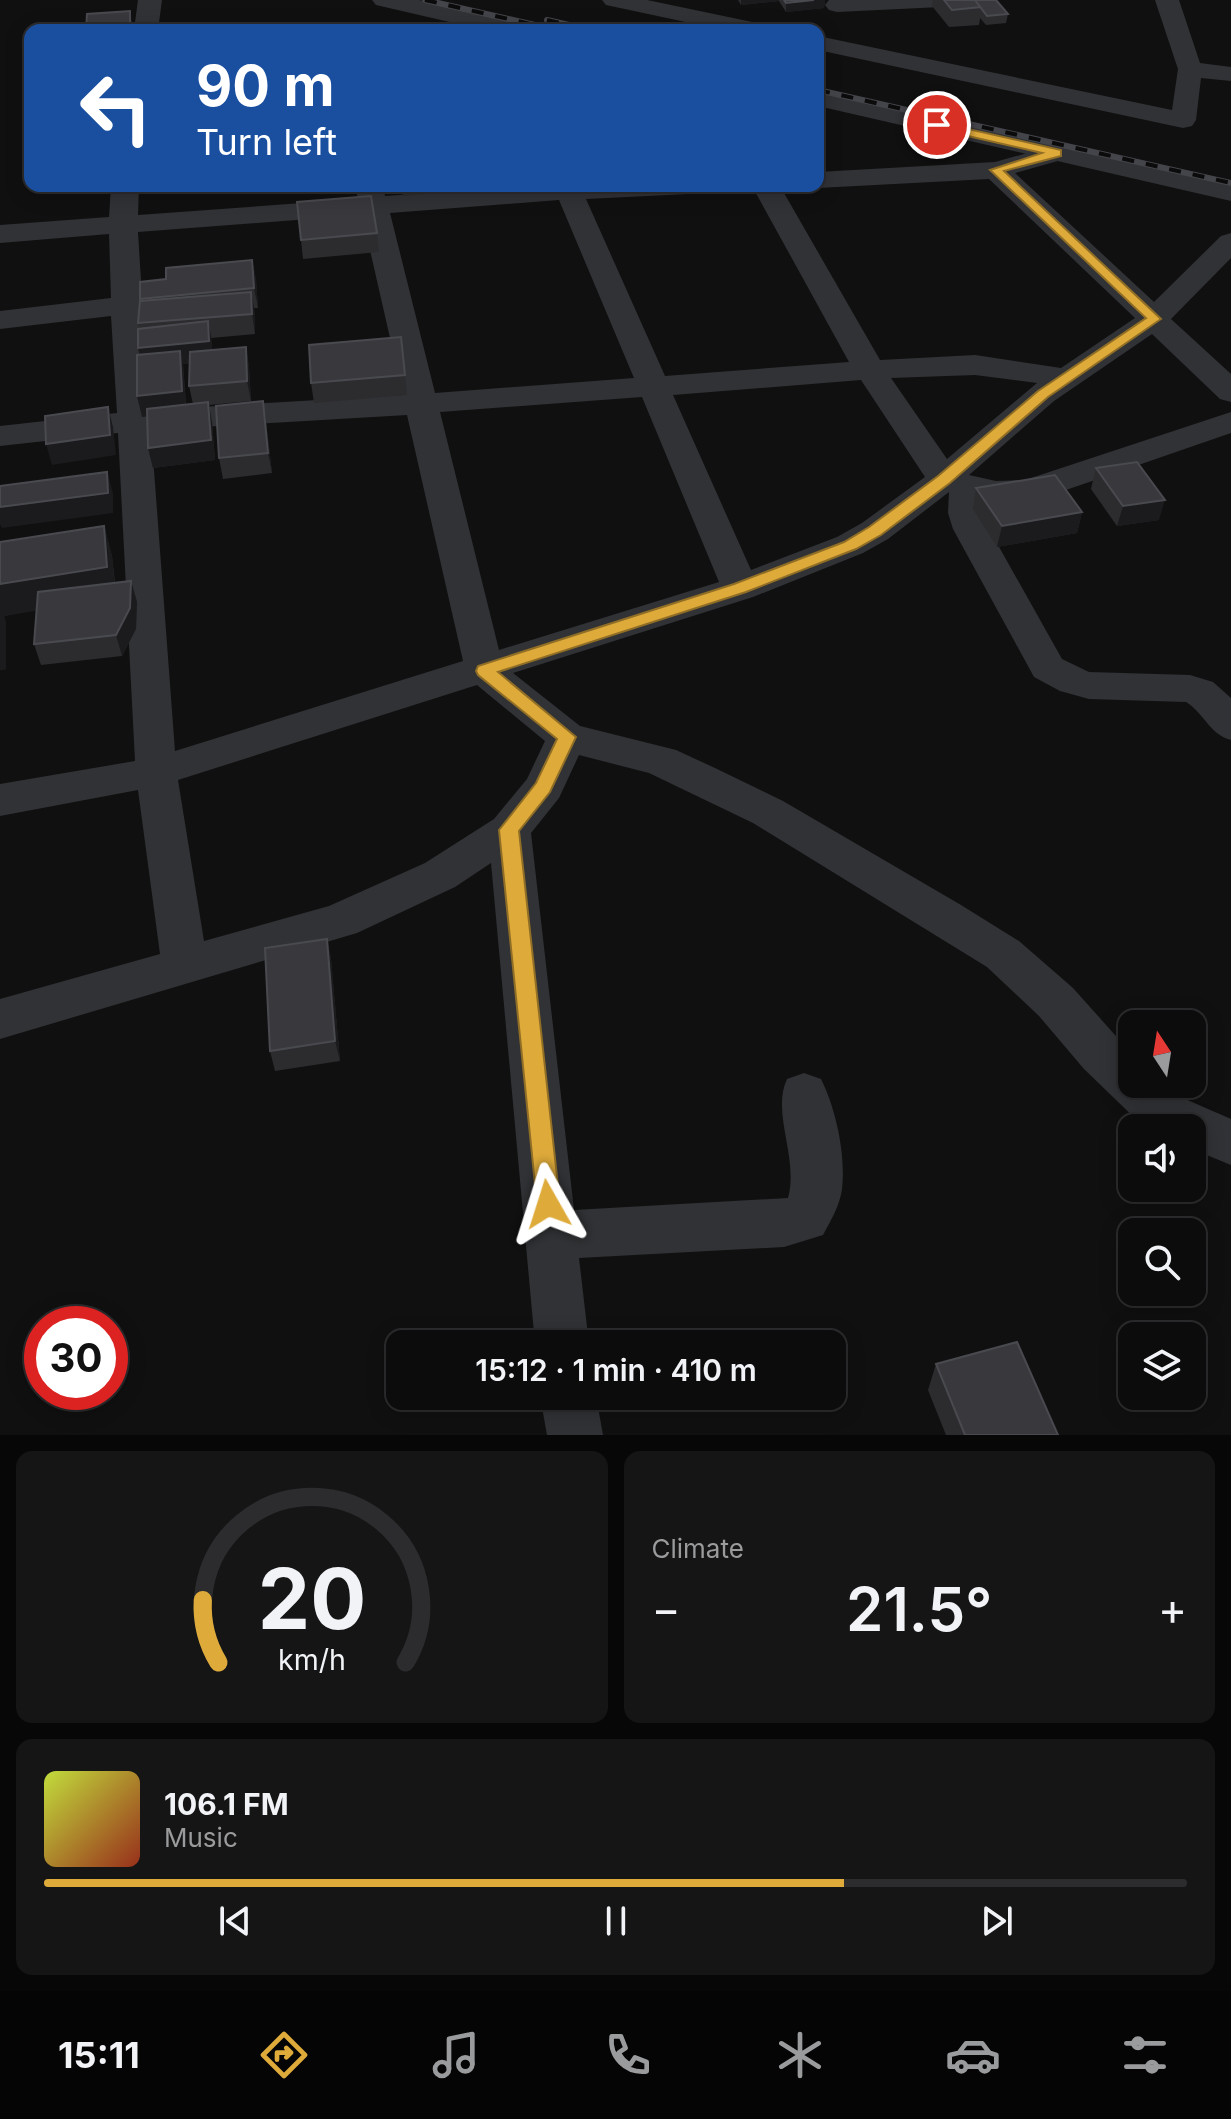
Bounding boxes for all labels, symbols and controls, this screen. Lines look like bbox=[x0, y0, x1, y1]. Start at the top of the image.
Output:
text: 90 m bbox=[196, 52, 335, 120]
icon: left bbox=[64, 56, 168, 160]
pin bbox=[903, 91, 971, 159]
icon: arrive bbox=[915, 103, 959, 147]
text: Turn left bbox=[196, 120, 337, 164]
north arrow bbox=[1118, 1010, 1206, 1098]
map controls bbox=[1118, 1010, 1206, 1410]
button: sound bbox=[1118, 1114, 1206, 1202]
position arrow bbox=[506, 1162, 590, 1246]
button: search bbox=[1118, 1218, 1206, 1306]
speed limit sign: 30 bbox=[24, 1306, 128, 1410]
button: layers bbox=[1118, 1322, 1206, 1410]
text: 15:12 · 1 min · 410 m bbox=[475, 1352, 757, 1388]
text: Climate bbox=[652, 1533, 744, 1564]
text: 20 bbox=[258, 1548, 366, 1649]
text: 21.5° bbox=[846, 1573, 992, 1645]
text: − bbox=[652, 1582, 681, 1636]
text: + bbox=[1158, 1582, 1187, 1636]
text: km/h bbox=[278, 1642, 346, 1677]
text: 106.1 FM bbox=[164, 1786, 289, 1822]
text: Music bbox=[164, 1822, 238, 1853]
icon: previous bbox=[213, 1899, 257, 1943]
icon: pause bbox=[594, 1899, 638, 1943]
icon: next bbox=[975, 1899, 1019, 1943]
icon: directions bbox=[256, 2027, 312, 2083]
icon: music bbox=[428, 2027, 484, 2083]
icon: phone bbox=[600, 2027, 656, 2083]
icon: climate bbox=[772, 2027, 828, 2083]
icon: car bbox=[945, 2027, 1001, 2083]
icon: filters bbox=[1117, 2027, 1173, 2083]
text: 15:11 bbox=[58, 2033, 140, 2077]

